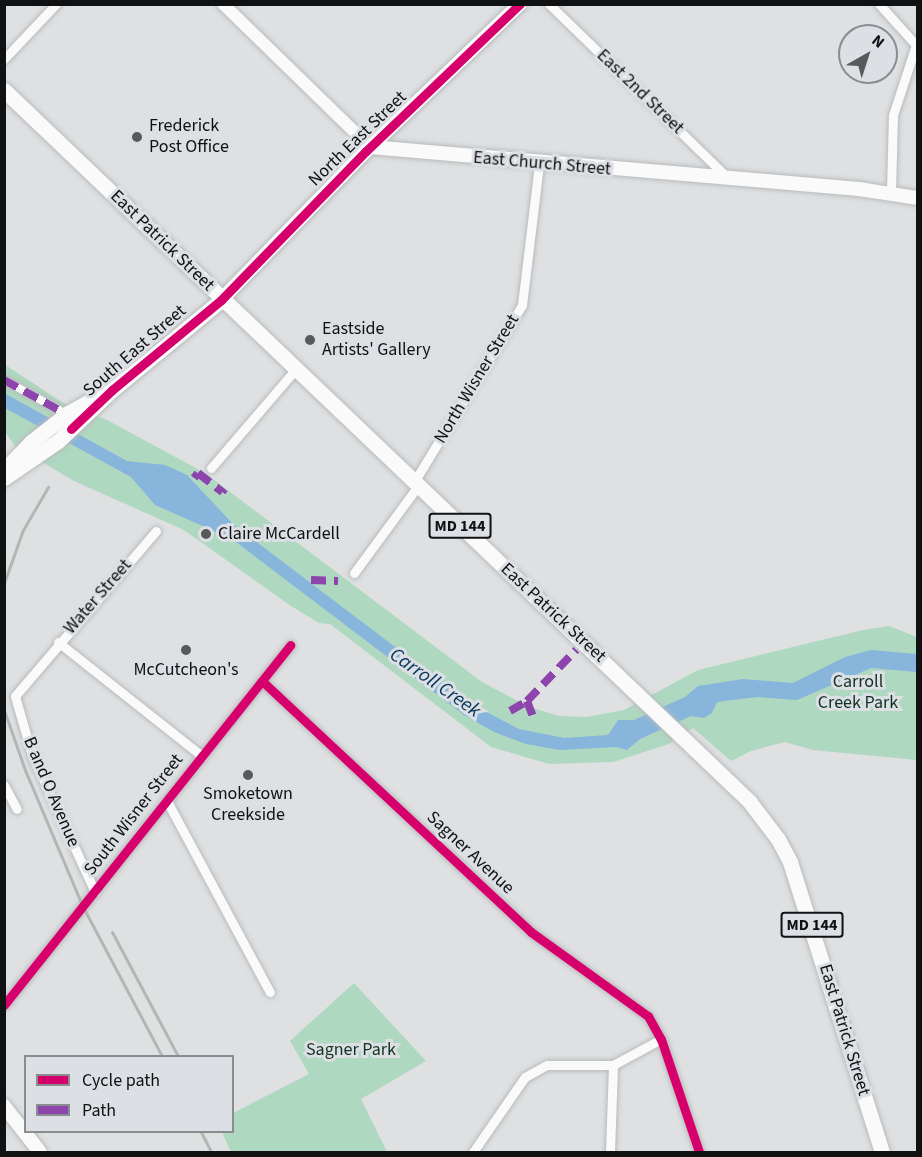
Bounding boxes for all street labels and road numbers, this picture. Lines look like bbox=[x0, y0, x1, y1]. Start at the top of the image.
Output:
street label: East 2nd Street bbox=[592, 45, 688, 139]
street label: North East Street bbox=[305, 87, 411, 191]
street label: East Church Street bbox=[472, 147, 612, 181]
street label: East Patrick Street bbox=[105, 186, 219, 296]
street label: South East Street bbox=[79, 300, 191, 402]
street label: North Wisner Street bbox=[430, 310, 524, 448]
road number: MD 144 bbox=[428, 513, 492, 539]
street label: Water Street bbox=[60, 555, 136, 639]
street label: East Patrick Street bbox=[496, 559, 610, 667]
street label: B and O Avenue bbox=[18, 734, 84, 850]
street label: South Wisner Street bbox=[80, 750, 188, 880]
street label: Sagner Avenue bbox=[422, 807, 518, 899]
road number: MD 144 bbox=[780, 912, 844, 938]
street label: East Patrick Street bbox=[814, 962, 874, 1098]

